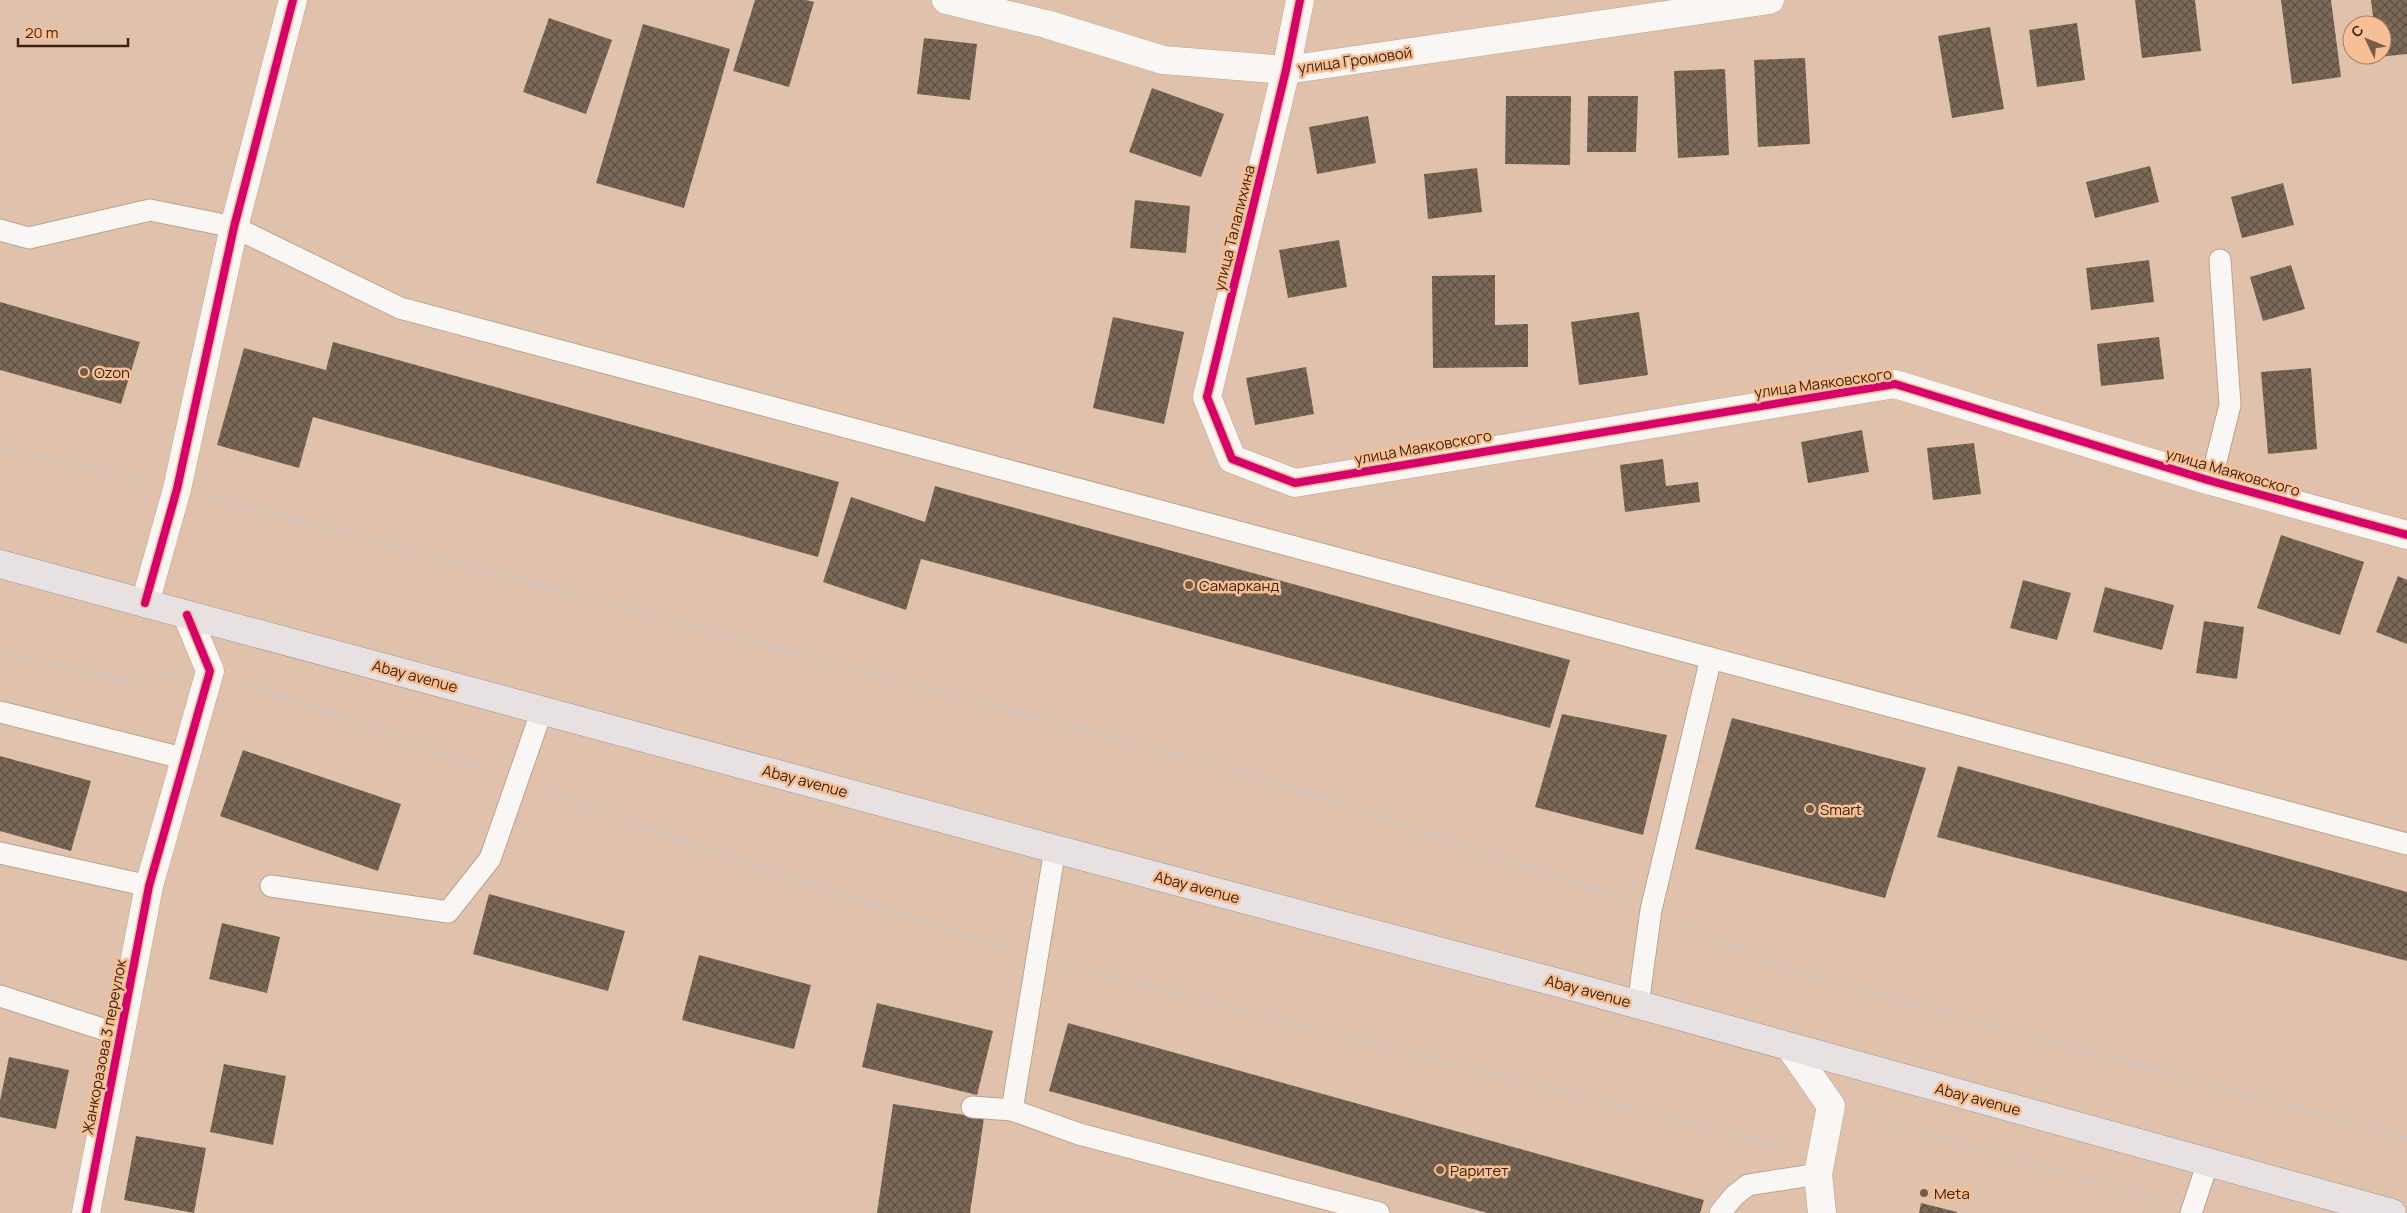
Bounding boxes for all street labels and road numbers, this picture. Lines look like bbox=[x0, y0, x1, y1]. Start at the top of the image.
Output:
street label: улица Громовой bbox=[1297, 42, 1413, 78]
street label: улица Талалихина bbox=[1208, 163, 1260, 293]
street label: улица Маяковского bbox=[1753, 363, 1893, 403]
street label: улица Маяковского bbox=[1353, 425, 1493, 469]
street label: улица Маяковского bbox=[2163, 443, 2303, 501]
street label: Abay avenue bbox=[370, 655, 460, 698]
street label: Abay avenue bbox=[760, 760, 850, 803]
street label: Abay avenue bbox=[1152, 866, 1242, 909]
street label: Жанкоразова 3 переулок bbox=[77, 957, 131, 1137]
street label: Abay avenue bbox=[1543, 970, 1633, 1013]
street label: Abay avenue bbox=[1933, 1078, 2023, 1121]

